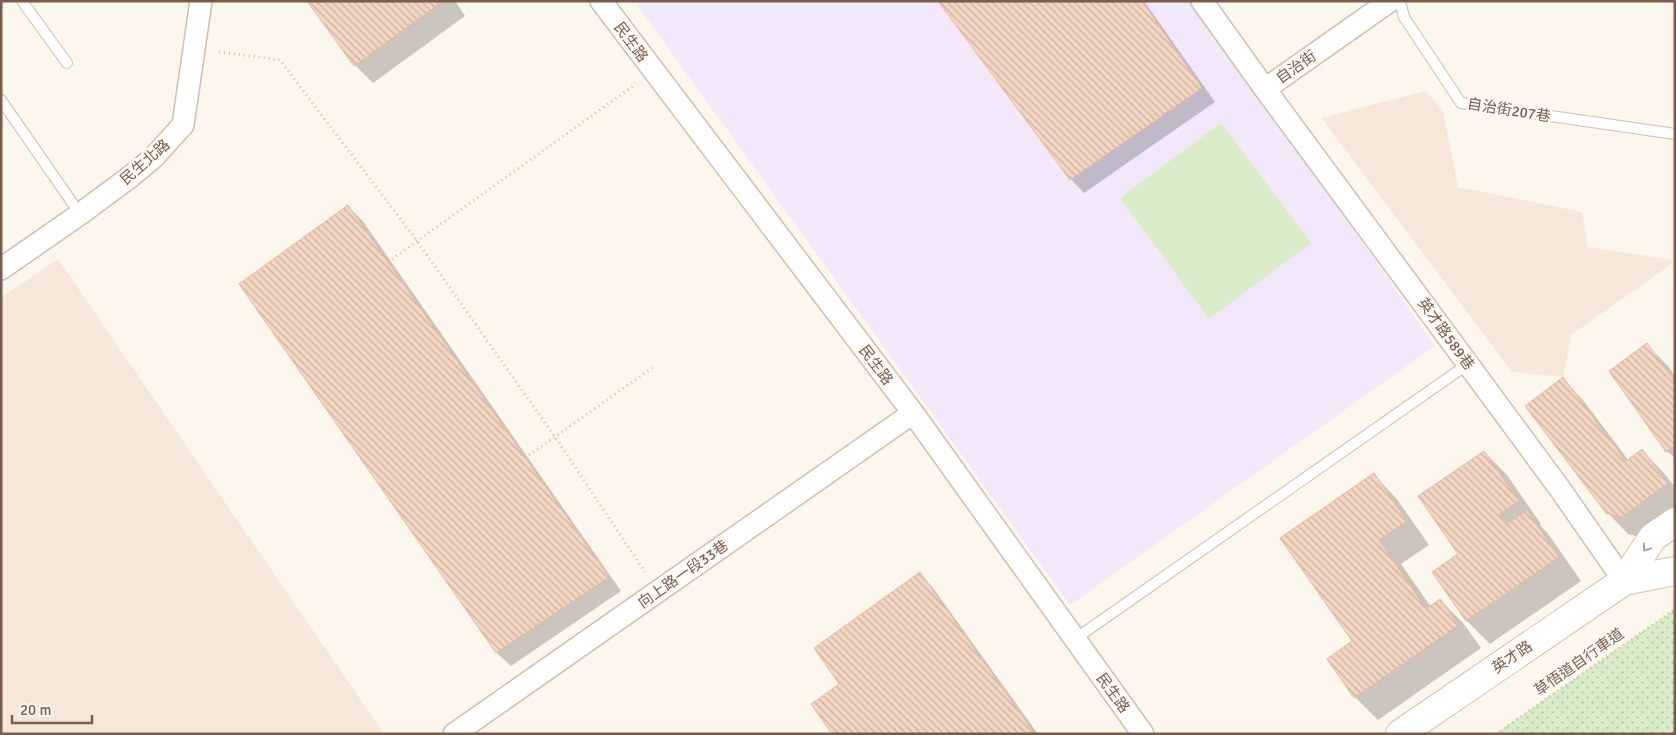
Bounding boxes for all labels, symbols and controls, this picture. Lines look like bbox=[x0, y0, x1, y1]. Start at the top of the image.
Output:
street label: 民生路 bbox=[610, 19, 652, 65]
street label: 自治街 bbox=[1272, 47, 1320, 87]
street label: 自治街207巷 bbox=[1466, 95, 1552, 125]
street label: 民生北路 bbox=[116, 136, 174, 188]
street label: 英才路589巷 bbox=[1414, 295, 1478, 373]
street label: 民生路 bbox=[855, 342, 897, 388]
street label: 向上路一段33巷 bbox=[634, 536, 732, 612]
one-way arrow bbox=[1643, 542, 1652, 551]
street label: 草悟道自行車道 bbox=[1531, 625, 1627, 699]
street label: 英才路 bbox=[1488, 637, 1536, 677]
street label: 民生路 bbox=[1092, 670, 1134, 716]
scale bar bbox=[12, 692, 92, 724]
text: 20 m bbox=[20, 701, 51, 719]

